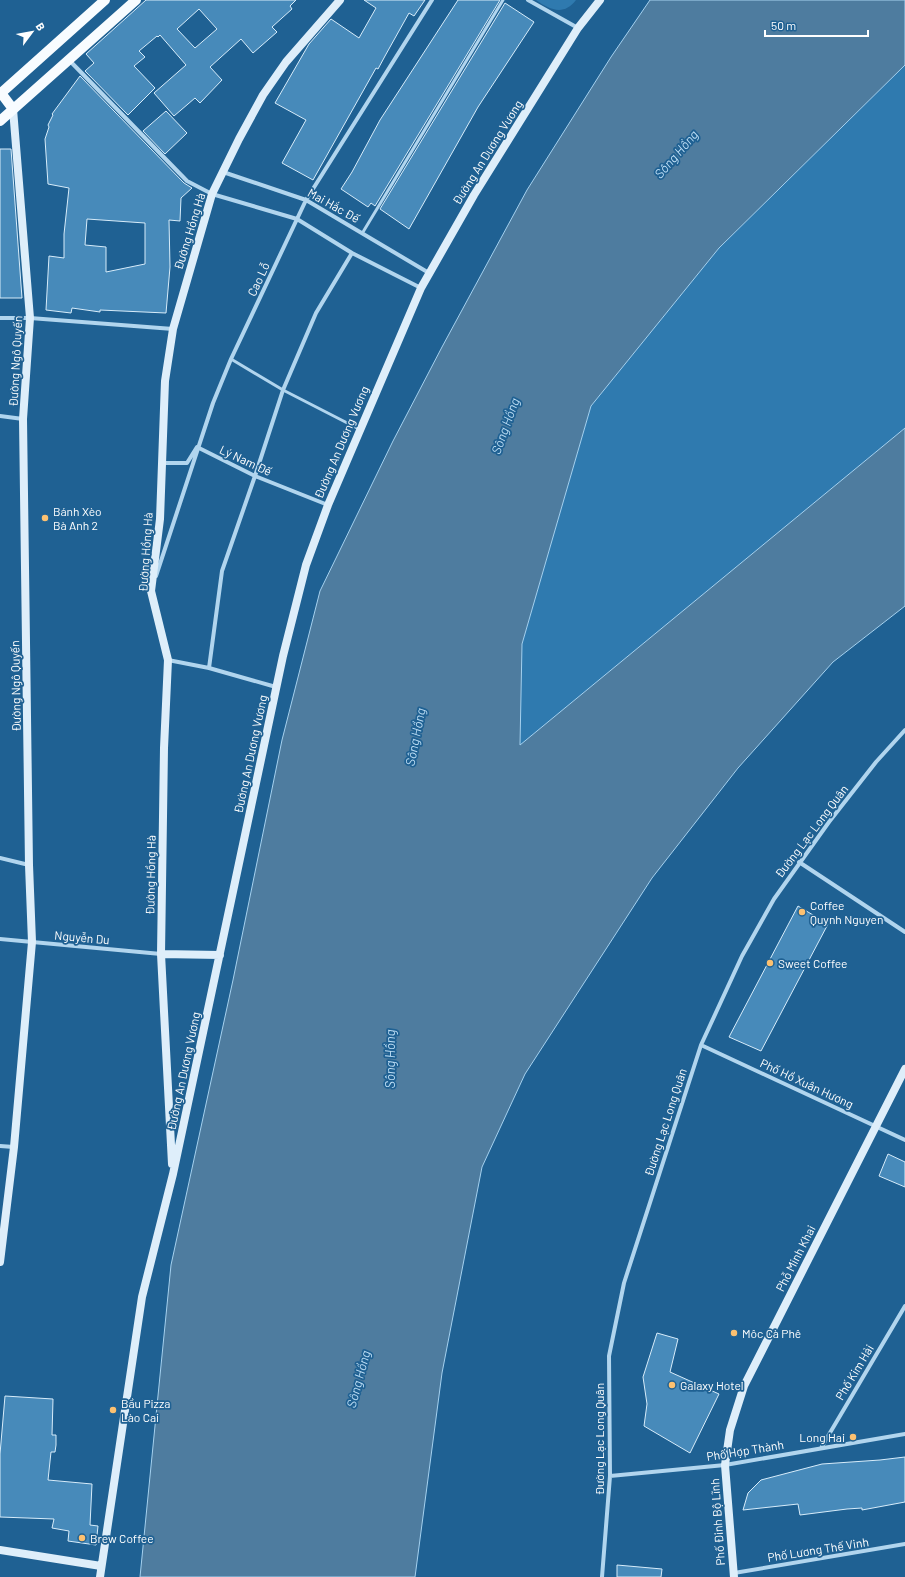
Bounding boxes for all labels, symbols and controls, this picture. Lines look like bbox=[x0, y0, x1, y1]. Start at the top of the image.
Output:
north arrow bbox=[12, 12, 52, 52]
scale bar bbox=[765, 12, 868, 38]
text: 50 m bbox=[771, 18, 796, 32]
text: B bbox=[34, 20, 48, 33]
street label: Đường An Dương Vương bbox=[449, 97, 525, 207]
water label: Sông Hồng bbox=[651, 126, 701, 181]
street label: Mai Hắc Đế bbox=[306, 185, 363, 225]
street label: Đường Hồng Hà bbox=[171, 191, 207, 271]
street label: Cao Lỗ bbox=[244, 260, 272, 298]
street label: Đường Ngô Quyến bbox=[6, 315, 24, 407]
street label: Đường An Dương Vương bbox=[311, 384, 371, 500]
water label: Sông Hồng bbox=[487, 395, 523, 456]
street label: Lý Nam Đế bbox=[218, 442, 275, 478]
place label: Bánh Xèo Bà Anh 2 bbox=[53, 504, 102, 532]
street label: Đường Hồng Hà bbox=[135, 512, 155, 592]
marker: Bánh Xèo Bà Anh 2 bbox=[40, 513, 50, 523]
street label: Đường Ngô Quyến bbox=[7, 640, 23, 732]
street label: Đường An Dương Vương bbox=[231, 694, 269, 814]
water label: Sông Hồng bbox=[402, 706, 429, 767]
street label: Đường Lạc Long Quân bbox=[772, 782, 850, 880]
street label: Đường Hồng Hà bbox=[142, 835, 158, 915]
place label: Coffee Quynh Nguyen bbox=[810, 898, 883, 926]
marker: Coffee Quynh Nguyen bbox=[797, 907, 807, 917]
street label: Nguyễn Du bbox=[54, 928, 110, 946]
place label: Sweet Coffee bbox=[778, 956, 847, 970]
marker: Sweet Coffee bbox=[765, 958, 775, 968]
street label: Đường An Dương Vương bbox=[164, 1011, 202, 1131]
water label: Sông Hồng bbox=[382, 1029, 398, 1088]
street label: Phố Hồ Xuân Hương bbox=[758, 1055, 856, 1111]
street label: Đường Lạc Long Quân bbox=[641, 1066, 689, 1178]
street label: Phỗ Minh Khai bbox=[772, 1223, 818, 1293]
place label: Môc Cà Phê bbox=[742, 1326, 801, 1340]
marker: Môc Cà Phê bbox=[729, 1328, 739, 1338]
street label: Phố Kim Hải bbox=[832, 1342, 876, 1402]
water label: Sông Hồng bbox=[343, 1348, 373, 1409]
place label: Galaxy Hotel bbox=[680, 1378, 744, 1392]
marker: Galaxy Hotel bbox=[667, 1380, 677, 1390]
street label: Đường Lạc Long Quân bbox=[592, 1383, 606, 1495]
place label: Bầu Pizza Lào Cai bbox=[121, 1396, 170, 1424]
marker: Bầu Pizza Lào Cai bbox=[108, 1405, 118, 1415]
place label: Long Hai bbox=[799, 1430, 845, 1444]
marker: Long Hai bbox=[848, 1432, 858, 1442]
street label: Phố Hợp Thành bbox=[705, 1437, 785, 1463]
street label: Phố Đinh Bộ Lĩnh bbox=[707, 1478, 727, 1566]
place label: Brew Coffee bbox=[90, 1531, 154, 1545]
marker: Brew Coffee bbox=[77, 1533, 87, 1543]
street label: Phố Lương Thế Vinh bbox=[766, 1534, 870, 1564]

